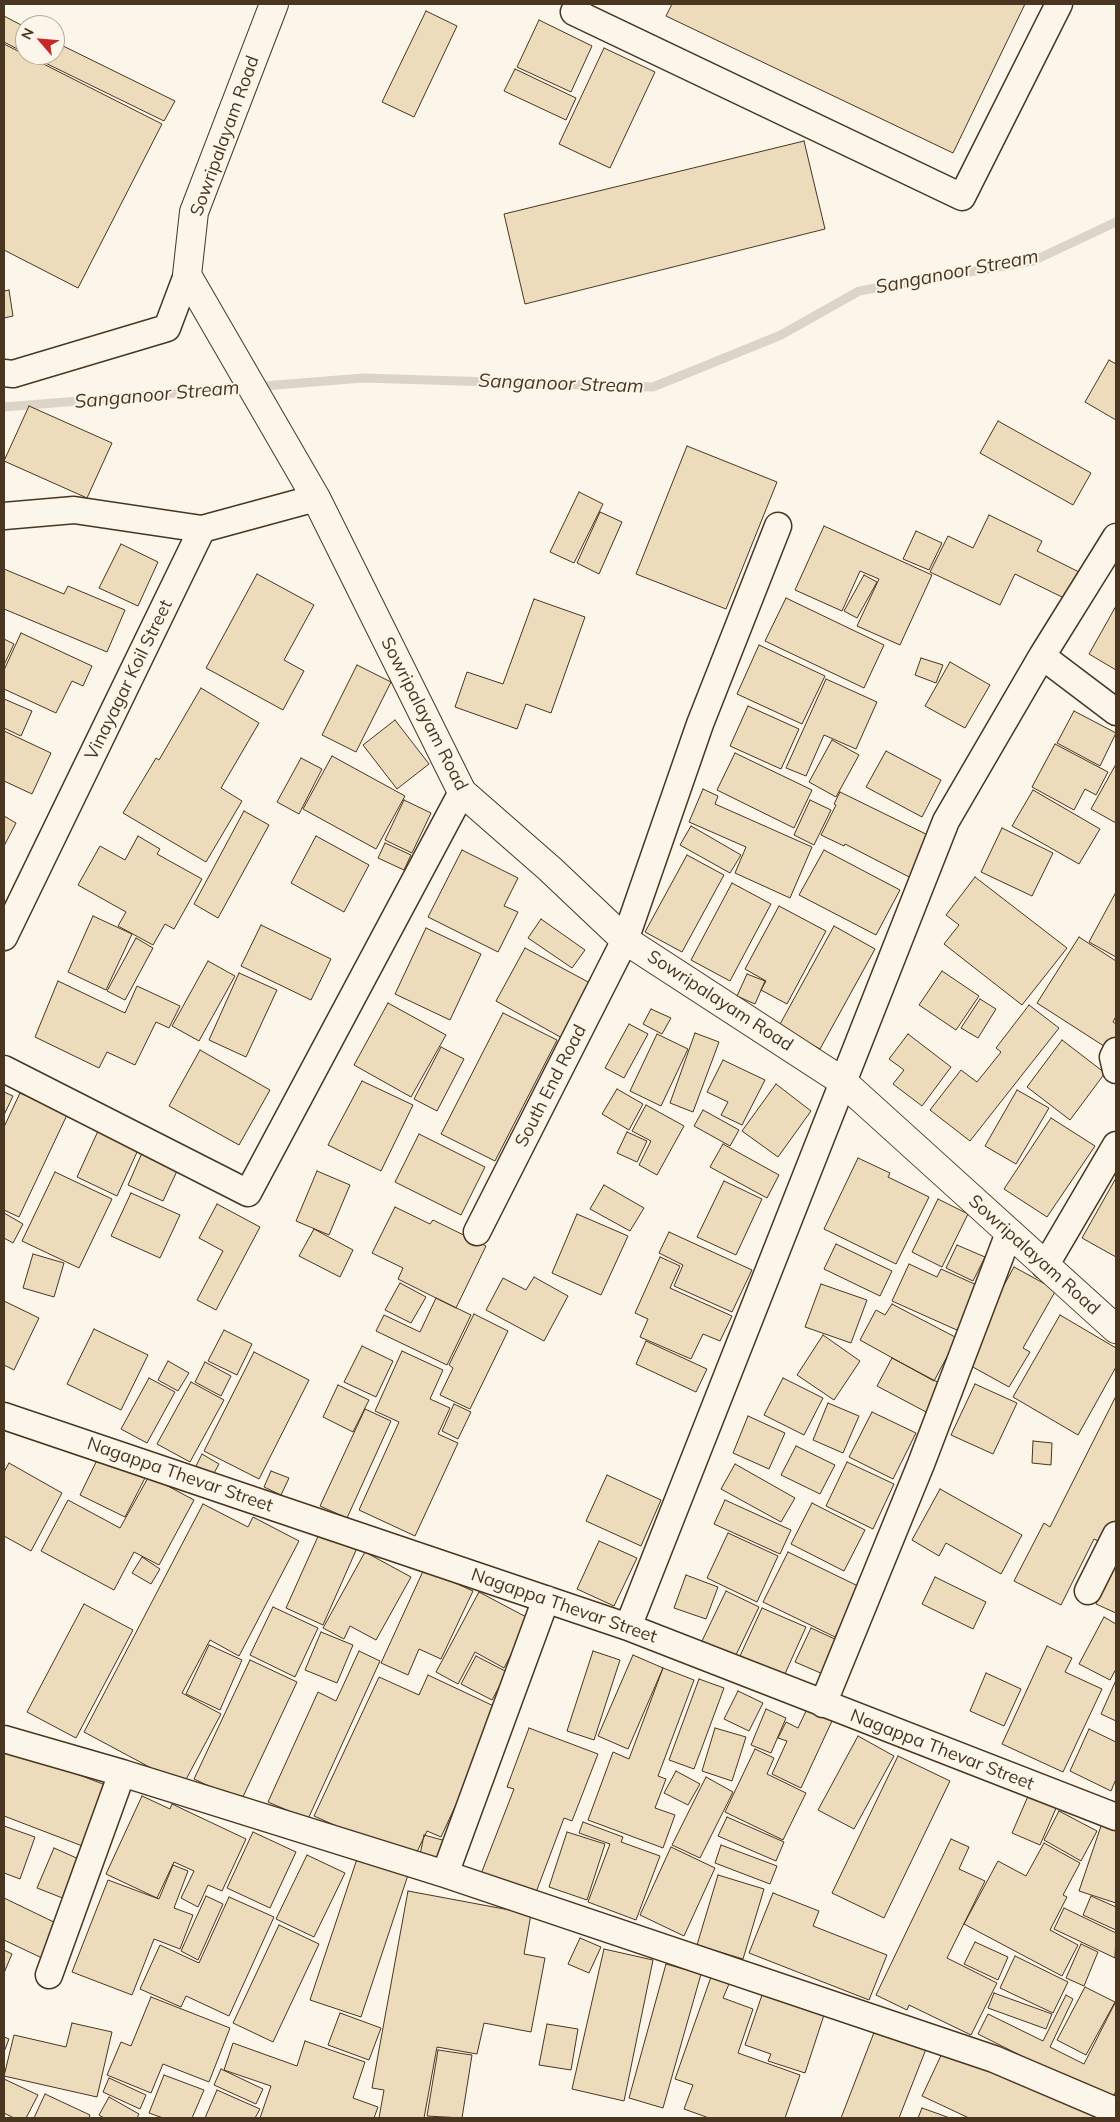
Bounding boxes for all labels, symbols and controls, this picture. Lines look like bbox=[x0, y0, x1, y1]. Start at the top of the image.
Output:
north arrow bbox=[15, 15, 65, 65]
text: N bbox=[17, 25, 38, 42]
street label: Sowripalayam Road bbox=[186, 53, 264, 219]
water label: Sanganoor Stream bbox=[874, 245, 1040, 299]
water label: Sanganoor Stream bbox=[478, 370, 644, 398]
water label: Sanganoor Stream bbox=[74, 376, 240, 414]
street label: Vinayagar Koil Street bbox=[81, 596, 177, 764]
street label: Sowripalayam Road bbox=[376, 634, 472, 794]
street label: Sowripalayam Road bbox=[643, 946, 797, 1056]
street label: South End Road bbox=[511, 1021, 591, 1151]
street label: Sowripalayam Road bbox=[964, 1190, 1104, 1320]
street label: Nagappa Thevar Street bbox=[84, 1433, 276, 1517]
street label: Nagappa Thevar Street bbox=[468, 1564, 660, 1648]
street label: Nagappa Thevar Street bbox=[847, 1705, 1037, 1795]

